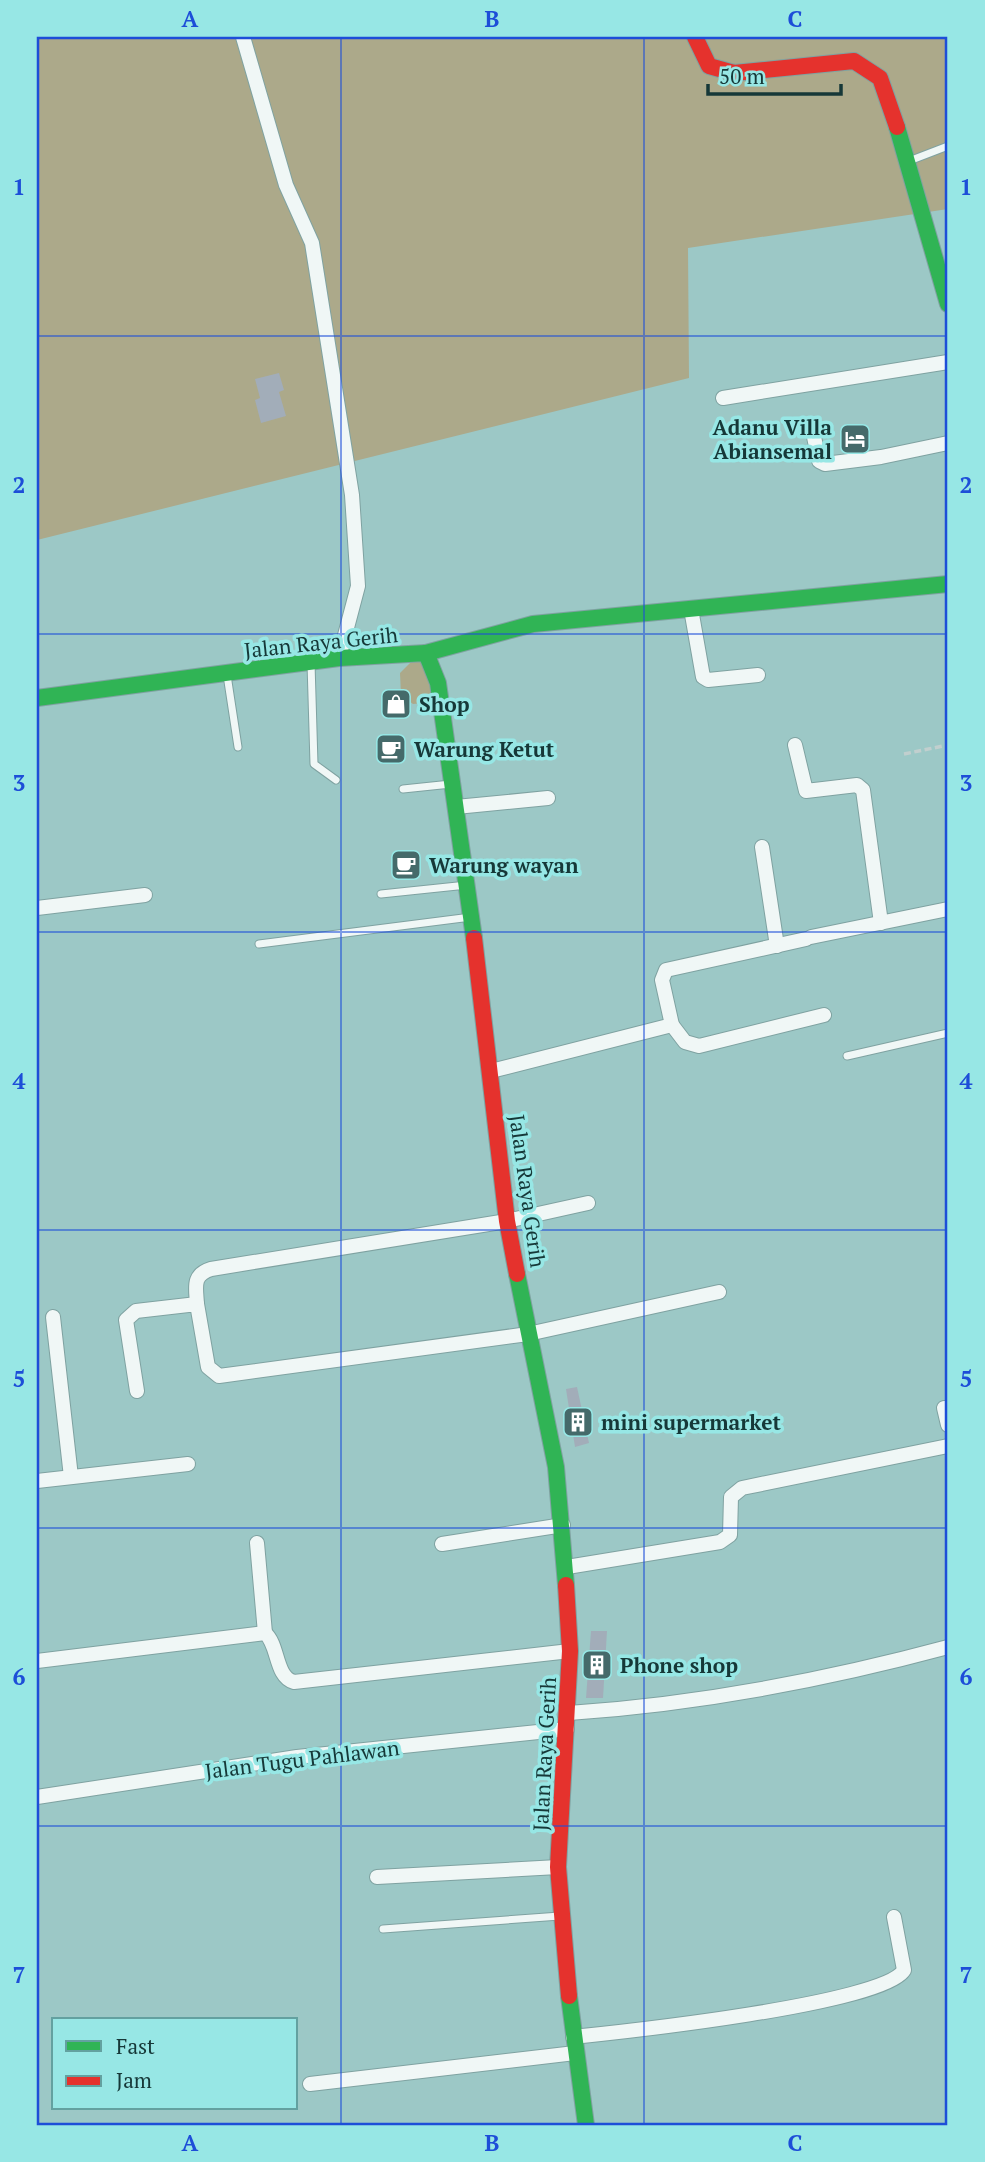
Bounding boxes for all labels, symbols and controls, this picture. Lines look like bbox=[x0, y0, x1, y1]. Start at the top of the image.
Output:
text: A bbox=[182, 3, 199, 34]
text: B bbox=[485, 3, 500, 34]
text: C bbox=[788, 3, 803, 34]
scale bar bbox=[708, 52, 842, 96]
text: 50 m bbox=[719, 62, 765, 90]
text: 1 bbox=[13, 171, 26, 202]
text: 1 bbox=[960, 171, 973, 202]
place label: Adanu Villa Abiansemal bbox=[712, 413, 832, 465]
hotel icon: Adanu Villa Abiansemal bbox=[838, 422, 872, 456]
text: 2 bbox=[13, 469, 26, 500]
text: 2 bbox=[960, 469, 973, 500]
street label: Jalan Raya Gerih bbox=[243, 620, 399, 664]
shop icon: Shop bbox=[379, 687, 413, 721]
place label: Shop bbox=[419, 690, 470, 718]
cafe icon: Warung Ketut bbox=[374, 732, 408, 766]
place label: Warung Ketut bbox=[414, 735, 555, 763]
text: 3 bbox=[13, 767, 26, 798]
text: 3 bbox=[960, 767, 973, 798]
cafe icon: Warung wayan bbox=[389, 848, 423, 882]
place label: Warung wayan bbox=[429, 851, 579, 879]
text: 4 bbox=[13, 1065, 26, 1096]
text: 4 bbox=[960, 1065, 973, 1096]
street label: Jalan Raya Gerih bbox=[503, 1113, 553, 1269]
text: 5 bbox=[13, 1363, 26, 1394]
text: 5 bbox=[960, 1363, 973, 1394]
building icon: mini supermarket bbox=[561, 1405, 595, 1439]
place label: mini supermarket bbox=[601, 1408, 782, 1436]
building icon: Phone shop bbox=[580, 1648, 614, 1682]
place label: Phone shop bbox=[620, 1651, 738, 1679]
text: 6 bbox=[13, 1661, 26, 1692]
text: 6 bbox=[960, 1661, 973, 1692]
street label: Jalan Raya Gerih bbox=[526, 1676, 562, 1832]
street label: Jalan Tugu Pahlawan bbox=[203, 1733, 401, 1785]
text: 7 bbox=[13, 1959, 26, 1990]
text: 7 bbox=[960, 1959, 973, 1990]
legend bbox=[52, 2018, 298, 2110]
text: Fast bbox=[116, 2032, 155, 2060]
text: Jam bbox=[116, 2066, 152, 2094]
text: A bbox=[182, 2127, 199, 2158]
text: B bbox=[485, 2127, 500, 2158]
text: C bbox=[788, 2127, 803, 2158]

